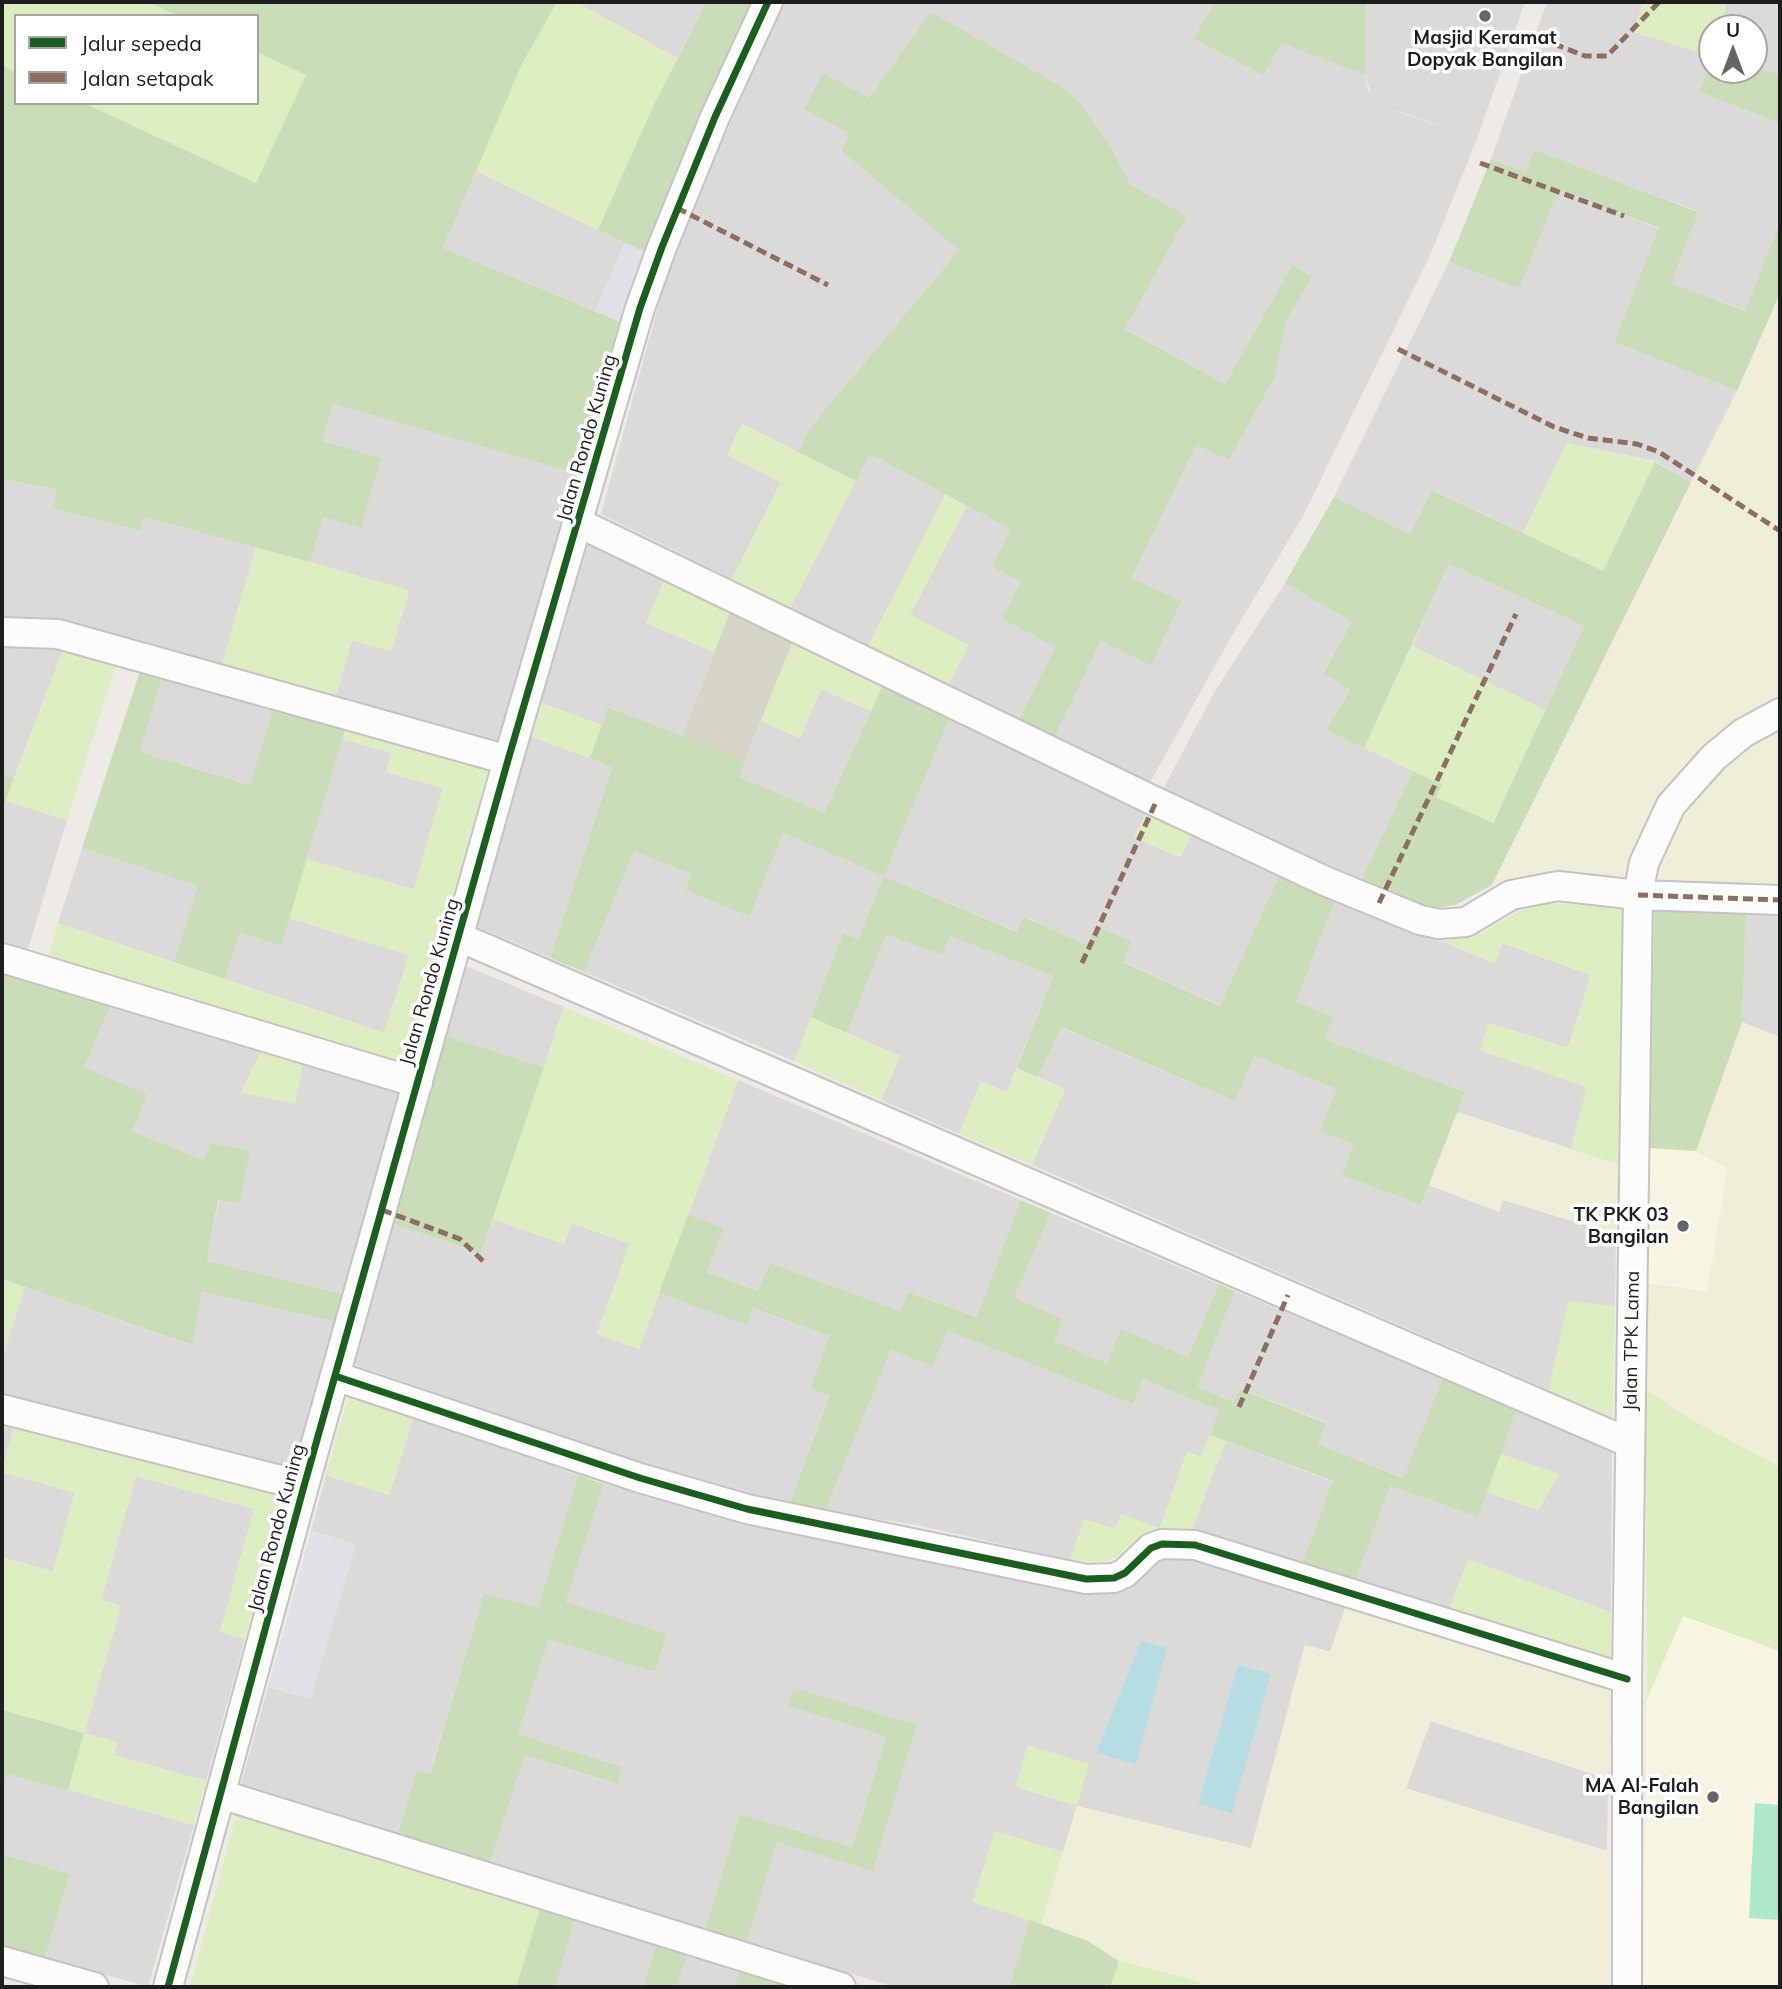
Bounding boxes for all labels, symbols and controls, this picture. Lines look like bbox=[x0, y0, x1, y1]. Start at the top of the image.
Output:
marker: Masjid Keramat Dopyak Bangilan bbox=[1477, 8, 1493, 24]
legend bbox=[14, 14, 259, 105]
north arrow bbox=[1698, 14, 1768, 84]
text: U bbox=[1726, 18, 1740, 42]
place label: Masjid Keramat Dopyak Bangilan bbox=[1407, 27, 1563, 71]
text: Jalur sepeda bbox=[81, 30, 202, 56]
text: Jalan setapak bbox=[81, 65, 214, 91]
street label: Jalan Rondo Kuning bbox=[552, 352, 622, 524]
street label: Jalan Rondo Kuning bbox=[395, 896, 465, 1068]
place label: TK PKK 03 Bangilan bbox=[1573, 1204, 1669, 1248]
marker: TK PKK 03 Bangilan bbox=[1675, 1218, 1691, 1234]
street label: Jalan TPK Lama bbox=[1619, 1271, 1645, 1411]
street label: Jalan Rondo Kuning bbox=[244, 1442, 310, 1614]
place label: MA Al-Falah Bangilan bbox=[1585, 1775, 1699, 1819]
marker: MA Al-Falah Bangilan bbox=[1705, 1789, 1721, 1805]

